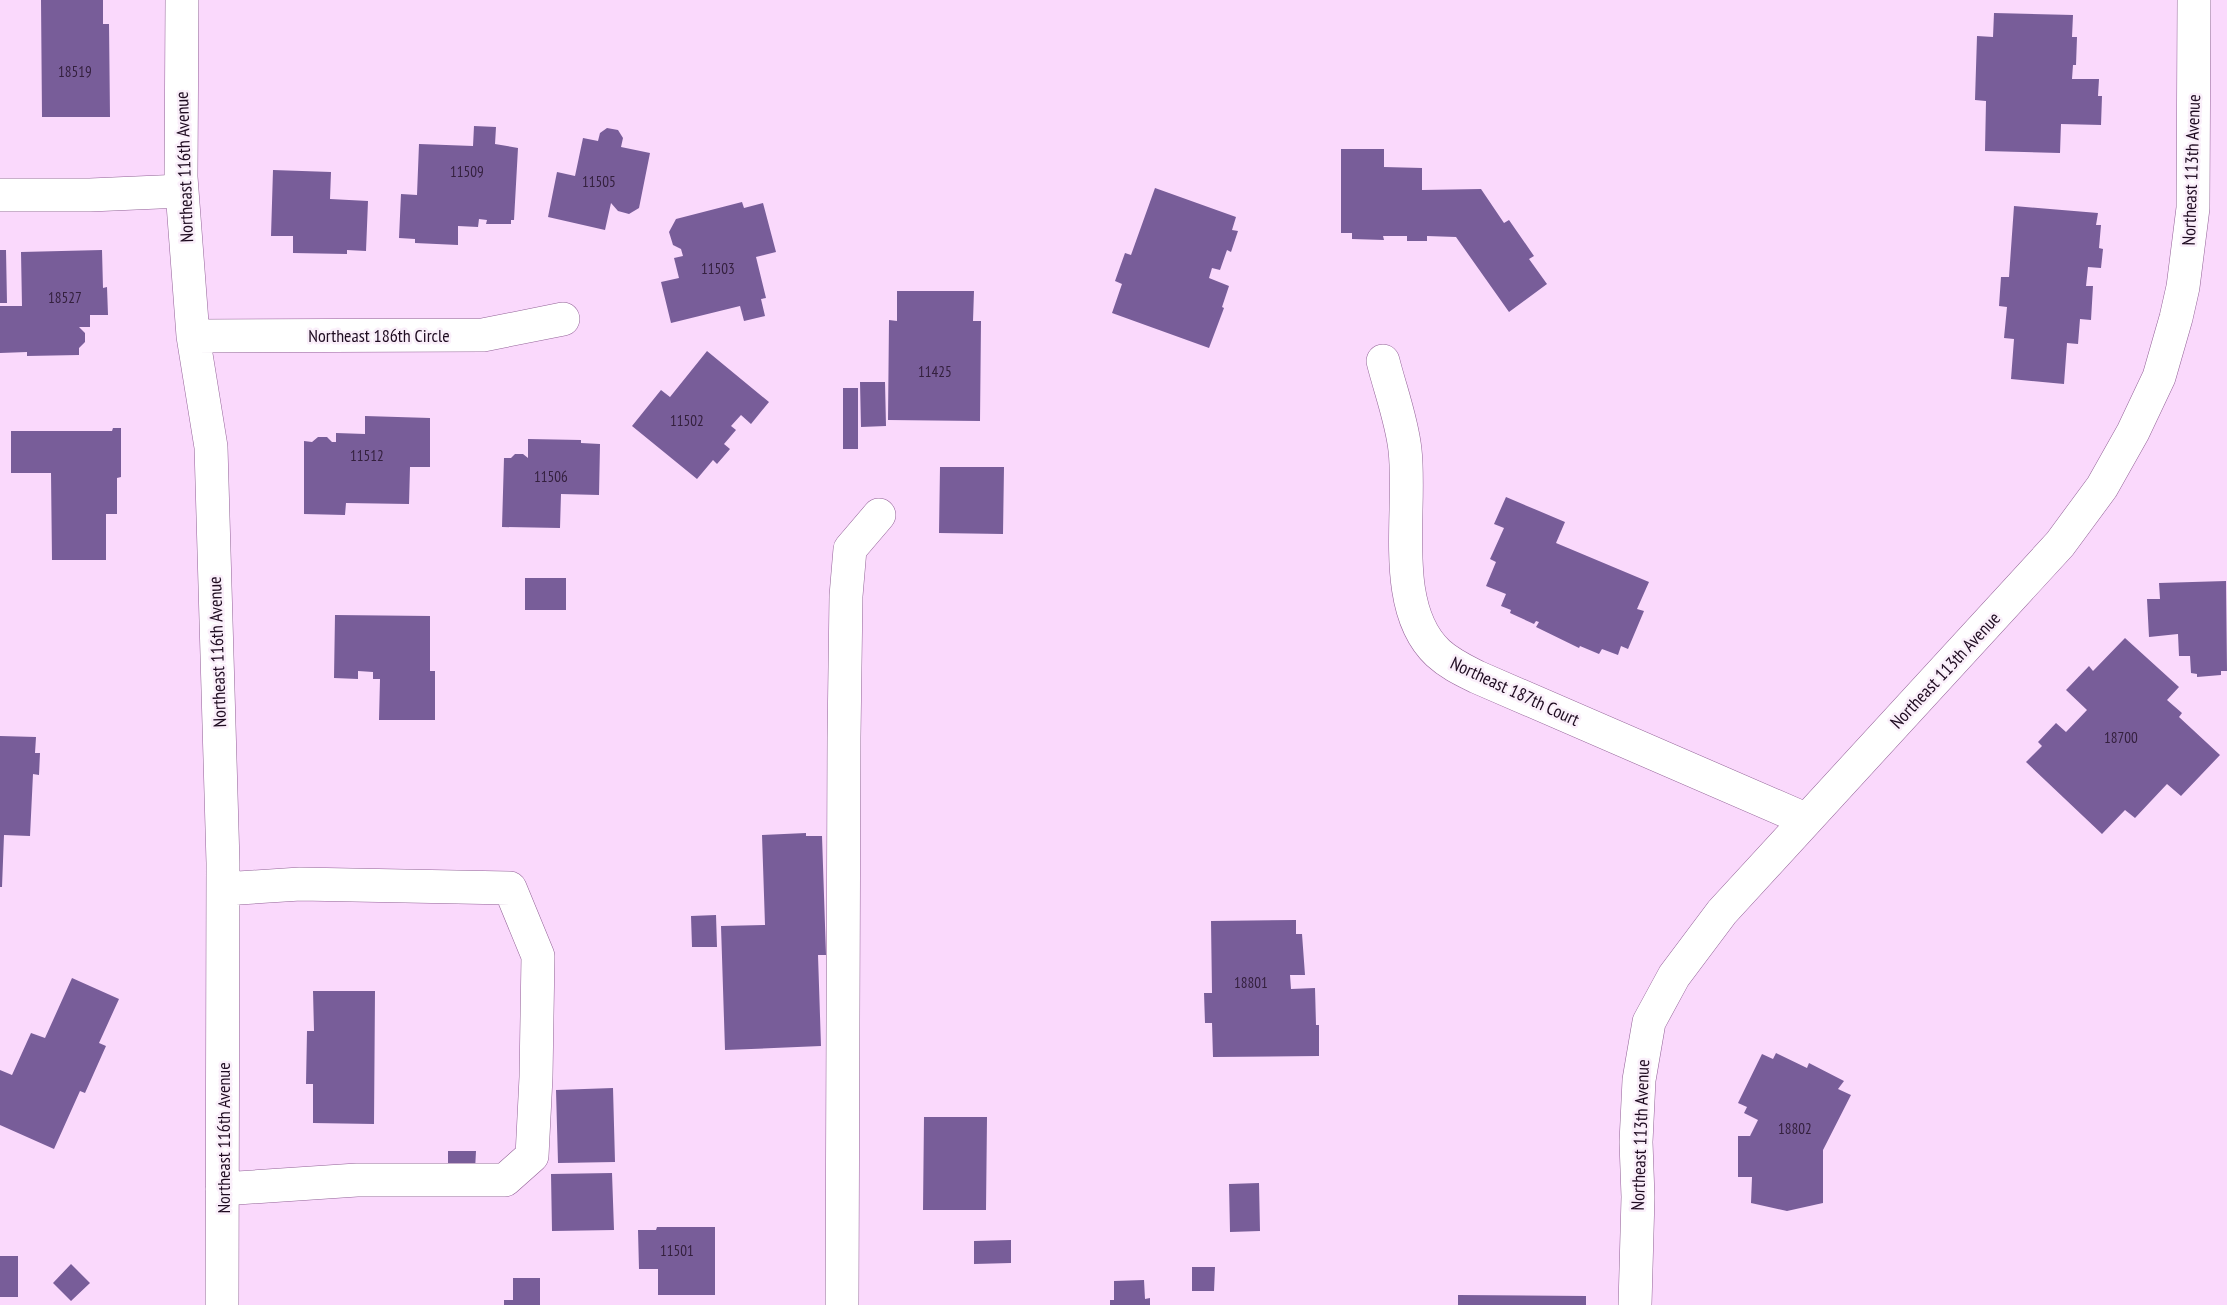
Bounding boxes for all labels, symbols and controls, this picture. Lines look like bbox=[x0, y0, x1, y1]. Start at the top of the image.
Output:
house number: 18519 bbox=[58, 62, 92, 81]
street label: Northeast 116th Avenue bbox=[170, 91, 198, 243]
street label: Northeast 113th Avenue bbox=[2177, 94, 2205, 246]
house number: 11509 bbox=[450, 162, 484, 181]
house number: 11505 bbox=[582, 172, 616, 191]
house number: 11503 bbox=[701, 259, 735, 278]
house number: 18527 bbox=[48, 288, 82, 307]
street label: Northeast 186th Circle bbox=[308, 324, 450, 347]
house number: 11425 bbox=[918, 362, 952, 381]
house number: 11502 bbox=[670, 411, 704, 430]
house number: 11512 bbox=[350, 446, 384, 465]
house number: 11506 bbox=[534, 467, 568, 486]
street label: Northeast 116th Avenue bbox=[203, 576, 231, 728]
street label: Northeast 113th Avenue bbox=[1885, 607, 2005, 733]
street label: Northeast 187th Court bbox=[1447, 651, 1583, 731]
house number: 18700 bbox=[2104, 728, 2138, 747]
house number: 18801 bbox=[1234, 973, 1268, 992]
street label: Northeast 113th Avenue bbox=[1626, 1059, 1654, 1211]
street label: Northeast 116th Avenue bbox=[212, 1062, 235, 1214]
house number: 18802 bbox=[1778, 1119, 1812, 1138]
house number: 11501 bbox=[660, 1241, 694, 1260]

